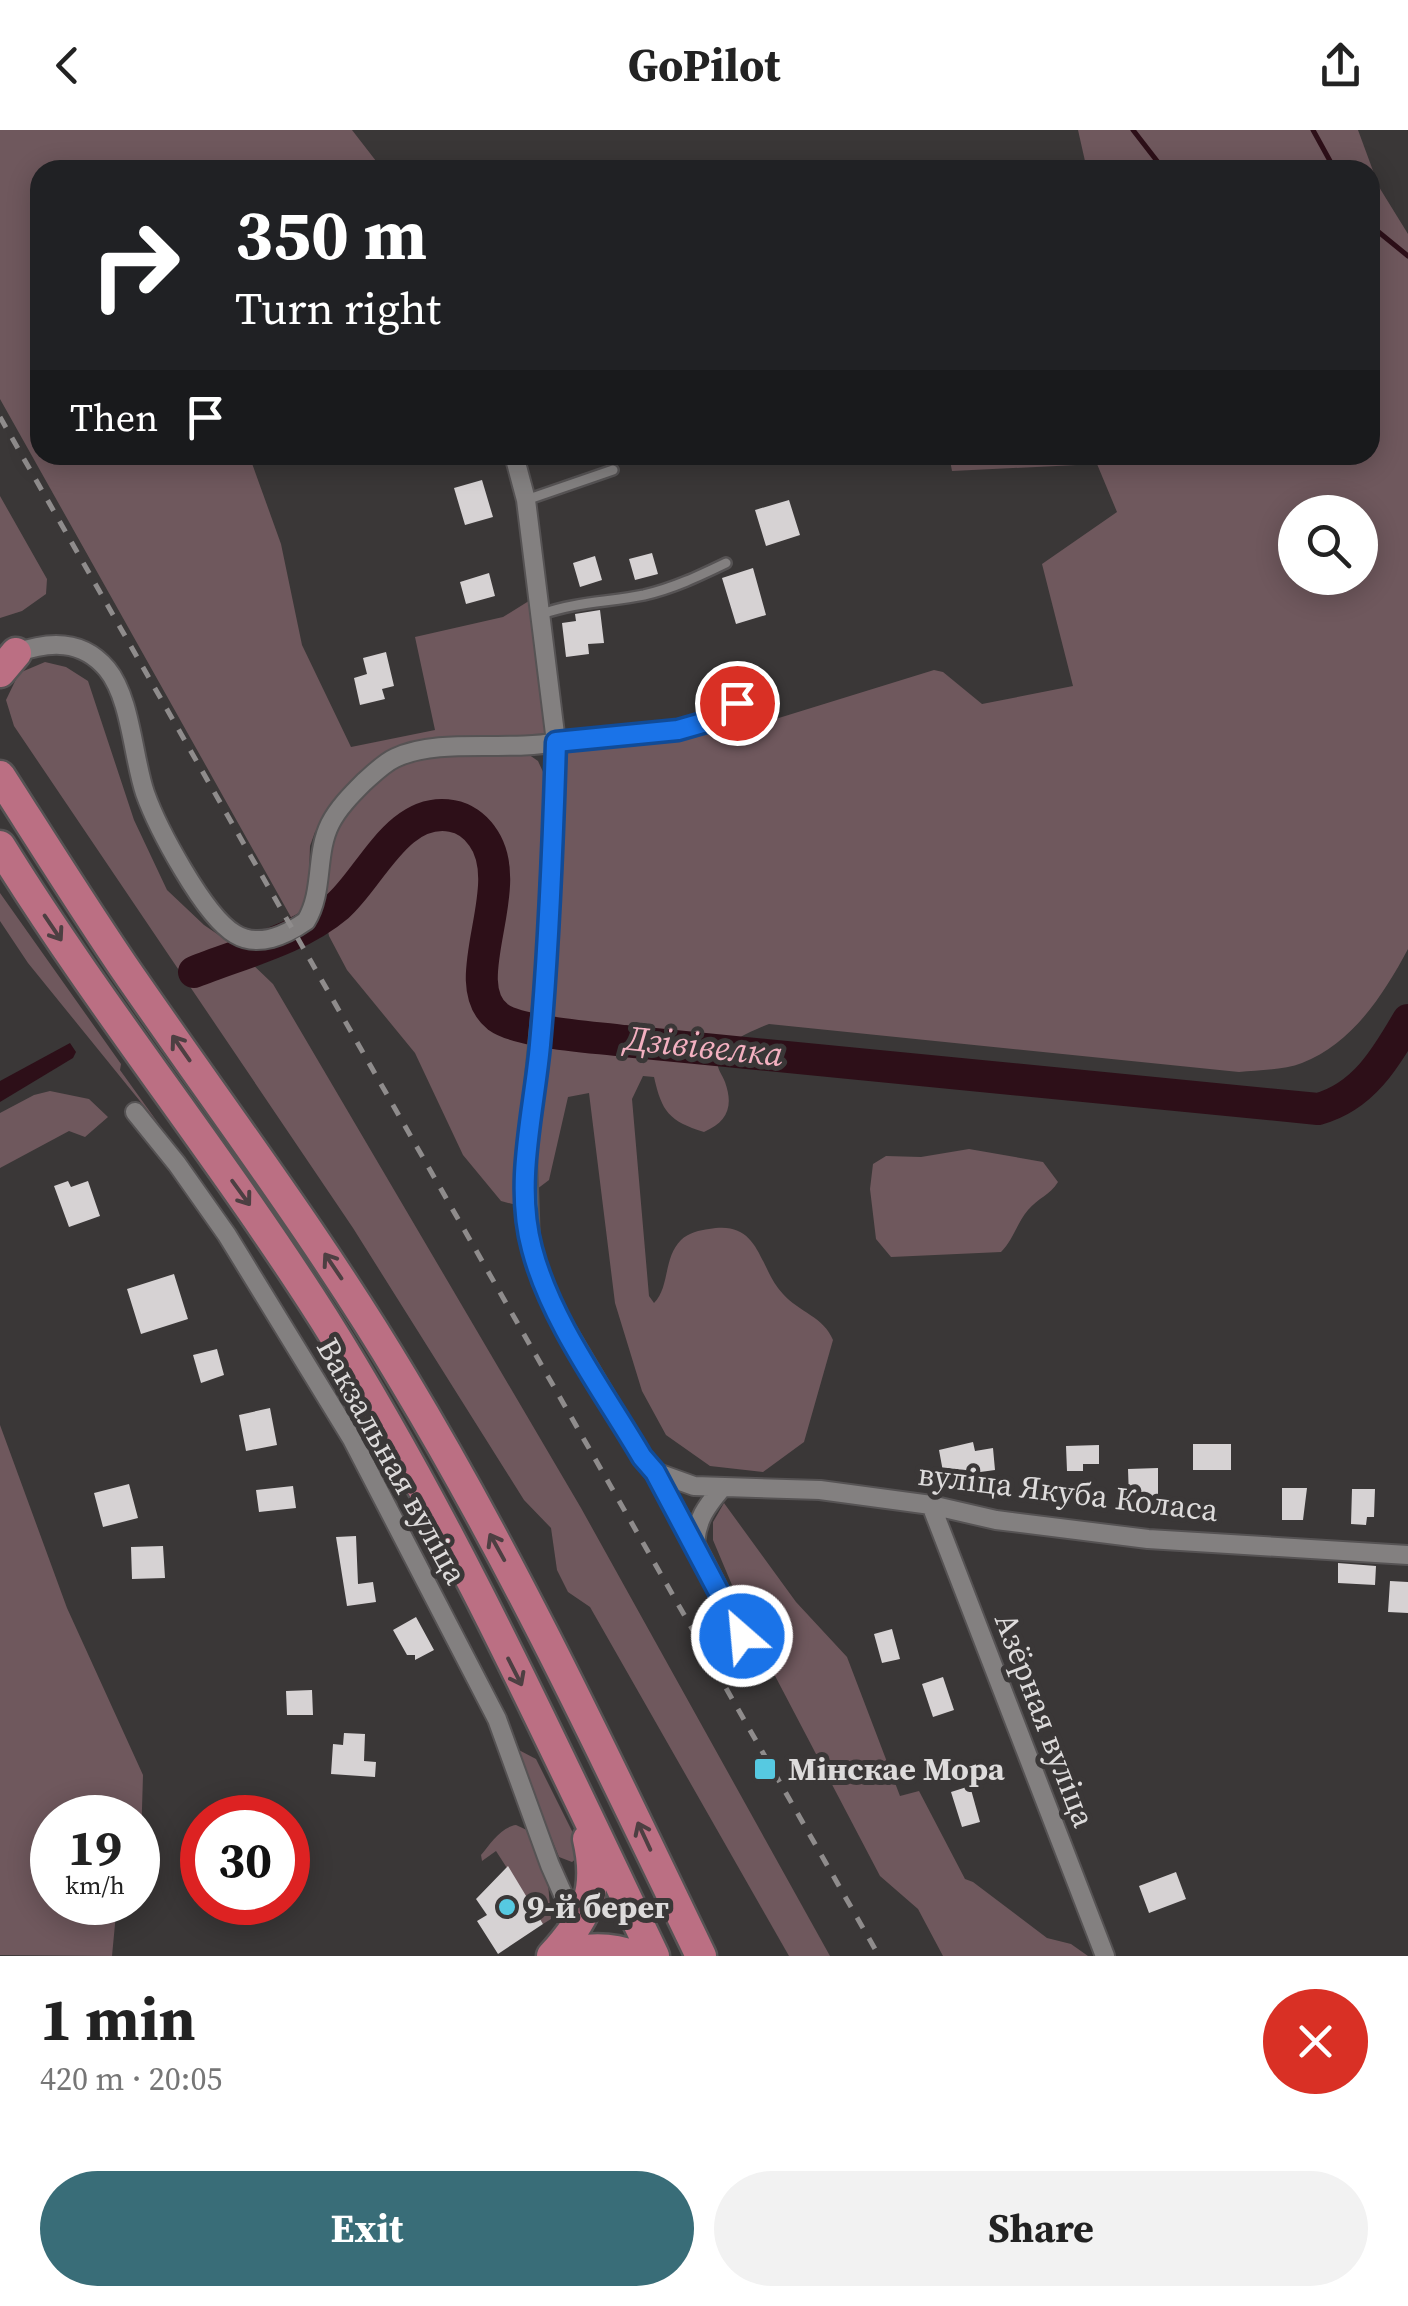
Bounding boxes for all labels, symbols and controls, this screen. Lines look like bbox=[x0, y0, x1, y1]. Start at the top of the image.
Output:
text: GoPilot bbox=[628, 34, 780, 96]
icon: back bbox=[40, 38, 95, 93]
icon: share bbox=[1313, 38, 1368, 93]
text: 350 m bbox=[235, 186, 427, 282]
icon: right bbox=[70, 200, 200, 330]
text: Turn right bbox=[235, 277, 441, 339]
icon: arrive bbox=[178, 390, 233, 445]
text: Then bbox=[70, 392, 158, 444]
map controls bbox=[1278, 495, 1378, 595]
button: search bbox=[1278, 495, 1378, 595]
pin bbox=[695, 661, 780, 746]
icon: arrive bbox=[710, 676, 765, 731]
one-way arrow bbox=[42, 914, 63, 942]
water label: Дзівівелка bbox=[619, 1014, 786, 1078]
one-way arrow bbox=[171, 1034, 192, 1062]
one-way arrow bbox=[230, 1179, 251, 1207]
one-way arrow bbox=[322, 1253, 343, 1281]
street label: Вакзальная вуліца bbox=[306, 1330, 478, 1593]
street label: вуліца Якуба Коласа bbox=[915, 1452, 1221, 1532]
one-way arrow bbox=[487, 1532, 506, 1562]
position arrow bbox=[690, 1584, 794, 1688]
street label: Азёрная вуліца bbox=[984, 1607, 1106, 1834]
one-way arrow bbox=[506, 1657, 525, 1687]
place label: Мінскае Мора bbox=[788, 1747, 1006, 1791]
marker: Мінскае Мора bbox=[752, 1756, 778, 1782]
speed limit sign: 30 bbox=[180, 1795, 310, 1925]
text: 19 bbox=[68, 1813, 122, 1882]
one-way arrow bbox=[633, 1822, 652, 1852]
text: km/h bbox=[65, 1868, 125, 1902]
place label: 9-й берег bbox=[527, 1885, 669, 1929]
marker: 9-й берег bbox=[496, 1896, 518, 1918]
text: 1 min bbox=[40, 1978, 196, 2060]
button: close bbox=[1263, 1989, 1368, 2094]
text: 420 m · 20:05 bbox=[40, 2057, 222, 2101]
button: Exit bbox=[40, 2171, 694, 2286]
button: Share bbox=[714, 2171, 1368, 2286]

